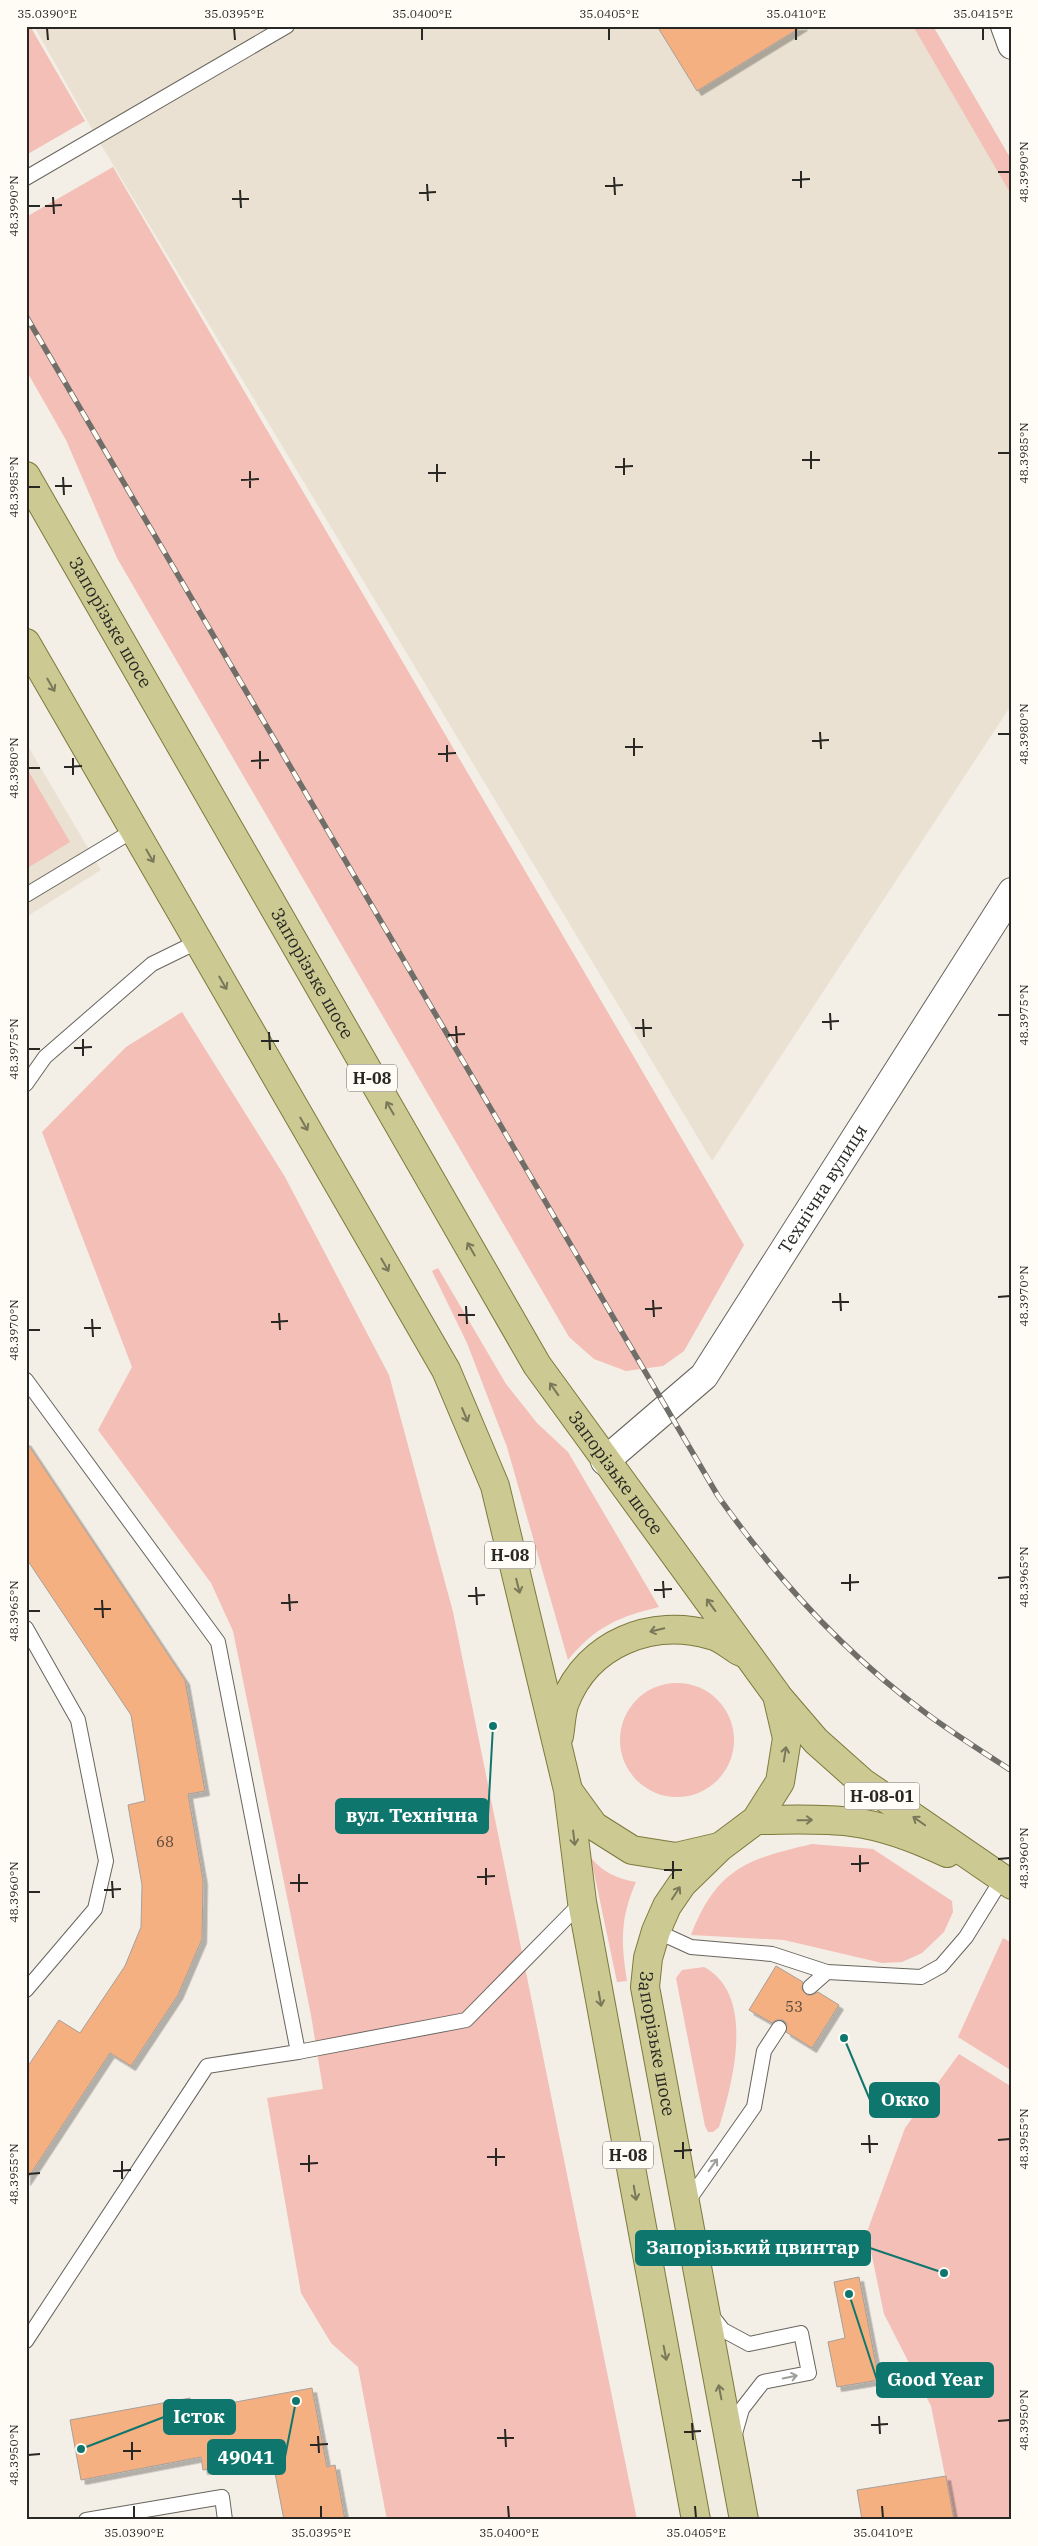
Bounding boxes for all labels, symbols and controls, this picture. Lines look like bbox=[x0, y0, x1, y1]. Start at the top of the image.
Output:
text: 35.0390°E bbox=[17, 6, 77, 21]
text: 35.0395°E bbox=[204, 6, 264, 21]
text: 35.0400°E bbox=[392, 6, 452, 21]
text: 35.0405°E bbox=[579, 6, 639, 21]
text: 35.0410°E bbox=[766, 6, 826, 21]
text: 35.0415°E bbox=[953, 6, 1013, 21]
text: 48.3990°N bbox=[1016, 141, 1031, 203]
text: 48.3990°N bbox=[6, 175, 21, 237]
text: 48.3985°N bbox=[1016, 422, 1031, 484]
text: 48.3985°N bbox=[6, 456, 21, 518]
street label: Запорізьке шосе bbox=[64, 553, 157, 692]
one-way arrow bbox=[46, 678, 56, 692]
text: 48.3980°N bbox=[1016, 703, 1031, 765]
text: 48.3980°N bbox=[6, 737, 21, 799]
one-way arrow bbox=[145, 849, 155, 863]
street label: Запорізьке шосе bbox=[266, 904, 359, 1043]
one-way arrow bbox=[218, 976, 228, 991]
text: 48.3975°N bbox=[1016, 984, 1031, 1046]
text: 48.3975°N bbox=[6, 1018, 21, 1080]
road number: Н-08 bbox=[347, 1064, 397, 1092]
one-way arrow bbox=[384, 1102, 394, 1116]
one-way arrow bbox=[299, 1117, 309, 1132]
street label: Технічна вулиця bbox=[773, 1120, 872, 1258]
one-way arrow bbox=[465, 1243, 475, 1257]
one-way arrow bbox=[381, 1257, 390, 1272]
text: 48.3970°N bbox=[1016, 1265, 1031, 1327]
text: 48.3970°N bbox=[6, 1299, 21, 1361]
one-way arrow bbox=[549, 1382, 559, 1396]
street label: Запорізьке шосе bbox=[563, 1406, 669, 1539]
one-way arrow bbox=[460, 1407, 470, 1422]
road number: Н-08 bbox=[485, 1542, 535, 1568]
text: 48.3965°N bbox=[1016, 1546, 1031, 1608]
one-way arrow bbox=[514, 1578, 523, 1594]
text: 48.3965°N bbox=[6, 1580, 21, 1642]
one-way arrow bbox=[706, 1598, 716, 1612]
one-way arrow bbox=[649, 1626, 665, 1636]
one-way arrow bbox=[780, 1746, 790, 1762]
road number: Н-08-01 bbox=[844, 1782, 920, 1810]
callout: вул. Технічна bbox=[336, 1799, 488, 1833]
text: вул. Технічна bbox=[346, 1803, 478, 1827]
one-way arrow bbox=[797, 1815, 813, 1824]
one-way arrow bbox=[912, 1816, 926, 1826]
text: 48.3960°N bbox=[1016, 1827, 1031, 1889]
one-way arrow bbox=[569, 1830, 579, 1846]
house number: 68 bbox=[156, 1832, 174, 1851]
text: 48.3960°N bbox=[6, 1861, 21, 1923]
one-way arrow bbox=[671, 1886, 681, 1900]
street label: Запорізьке шосе bbox=[634, 1970, 681, 2118]
one-way arrow bbox=[595, 1990, 605, 2006]
house number: 53 bbox=[785, 1997, 803, 2016]
callout: Окко bbox=[870, 2083, 939, 2117]
text: Окко bbox=[881, 2087, 929, 2111]
text: 48.3955°N bbox=[1016, 2108, 1031, 2170]
road number: Н-08 bbox=[603, 2142, 653, 2168]
text: 48.3955°N bbox=[6, 2143, 21, 2205]
one-way arrow bbox=[708, 2158, 718, 2172]
one-way arrow bbox=[631, 2185, 641, 2201]
callout: Запорізький цвинтар bbox=[636, 2231, 870, 2265]
text: Запорізький цвинтар bbox=[646, 2235, 860, 2259]
one-way arrow bbox=[661, 2344, 670, 2360]
callout: Good Year bbox=[877, 2363, 993, 2397]
text: Good Year bbox=[887, 2367, 984, 2391]
one-way arrow bbox=[781, 2372, 797, 2381]
one-way arrow bbox=[715, 2384, 725, 2400]
text: 48.3950°N bbox=[1016, 2389, 1031, 2451]
callout: Істок bbox=[164, 2400, 235, 2434]
text: Істок bbox=[173, 2404, 225, 2428]
text: 48.3950°N bbox=[6, 2424, 21, 2486]
callout: 49041 bbox=[208, 2440, 285, 2474]
text: 49041 bbox=[217, 2445, 275, 2469]
text: 35.0390°E bbox=[104, 2525, 164, 2540]
text: 35.0395°E bbox=[291, 2525, 351, 2540]
text: 35.0400°E bbox=[479, 2525, 539, 2540]
text: 35.0405°E bbox=[666, 2525, 726, 2540]
text: 35.0410°E bbox=[853, 2525, 913, 2540]

